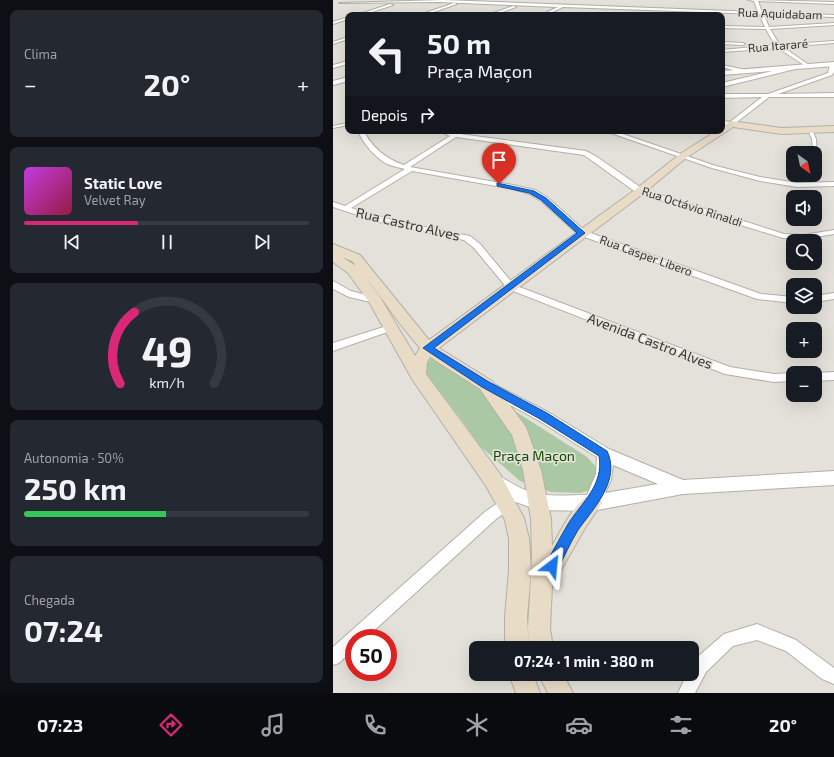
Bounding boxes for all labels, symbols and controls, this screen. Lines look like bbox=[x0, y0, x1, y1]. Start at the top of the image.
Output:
street label: Rua Aquidabam bbox=[737, 5, 823, 21]
text: 50 m bbox=[427, 26, 491, 60]
icon: left bbox=[361, 28, 413, 80]
street label: Rua Itararé bbox=[747, 35, 809, 55]
text: Clima bbox=[24, 46, 57, 62]
text: Praça Maçon bbox=[427, 60, 532, 82]
text: 20° bbox=[144, 66, 190, 102]
text: − bbox=[24, 71, 37, 97]
text: + bbox=[297, 71, 309, 97]
icon: right bbox=[416, 104, 438, 126]
text: Depois bbox=[361, 106, 408, 124]
pin bbox=[482, 143, 516, 184]
north arrow bbox=[786, 146, 822, 182]
map controls bbox=[786, 146, 822, 402]
icon: arrive bbox=[488, 149, 510, 171]
text: Static Love bbox=[84, 174, 162, 192]
street label: Rua Octávio Rinaldi bbox=[640, 183, 744, 229]
button: sound bbox=[786, 190, 822, 226]
text: Velvet Ray bbox=[84, 192, 146, 208]
street label: Rua Castro Alves bbox=[354, 203, 462, 244]
icon: previous bbox=[61, 231, 83, 253]
icon: pause bbox=[156, 231, 178, 253]
icon: next bbox=[251, 231, 273, 253]
street label: Rua Casper Libero bbox=[598, 232, 695, 278]
button: search bbox=[786, 234, 822, 270]
button: layers bbox=[786, 278, 822, 314]
street label: Avenida Castro Alves bbox=[585, 309, 715, 372]
button: + bbox=[786, 322, 822, 358]
text: 49 bbox=[141, 325, 192, 375]
button: − bbox=[786, 366, 822, 402]
text: km/h bbox=[149, 374, 184, 391]
park label: Praça Maçon bbox=[493, 447, 575, 465]
text: Autonomia · 50% bbox=[24, 450, 124, 466]
text: 250 km bbox=[24, 470, 127, 506]
position arrow bbox=[531, 545, 573, 587]
text: Chegada bbox=[24, 592, 75, 608]
text: 07:24 bbox=[24, 612, 103, 648]
speed limit sign: 50 bbox=[345, 629, 397, 681]
text: 07:24 · 1 min · 380 m bbox=[514, 652, 654, 670]
icon: directions bbox=[157, 711, 185, 739]
icon: music bbox=[259, 711, 287, 739]
icon: phone bbox=[361, 711, 389, 739]
icon: climate bbox=[463, 711, 491, 739]
icon: car bbox=[565, 711, 593, 739]
icon: filters bbox=[667, 711, 695, 739]
text: 07:23 bbox=[37, 714, 83, 736]
text: 20° bbox=[769, 714, 797, 736]

